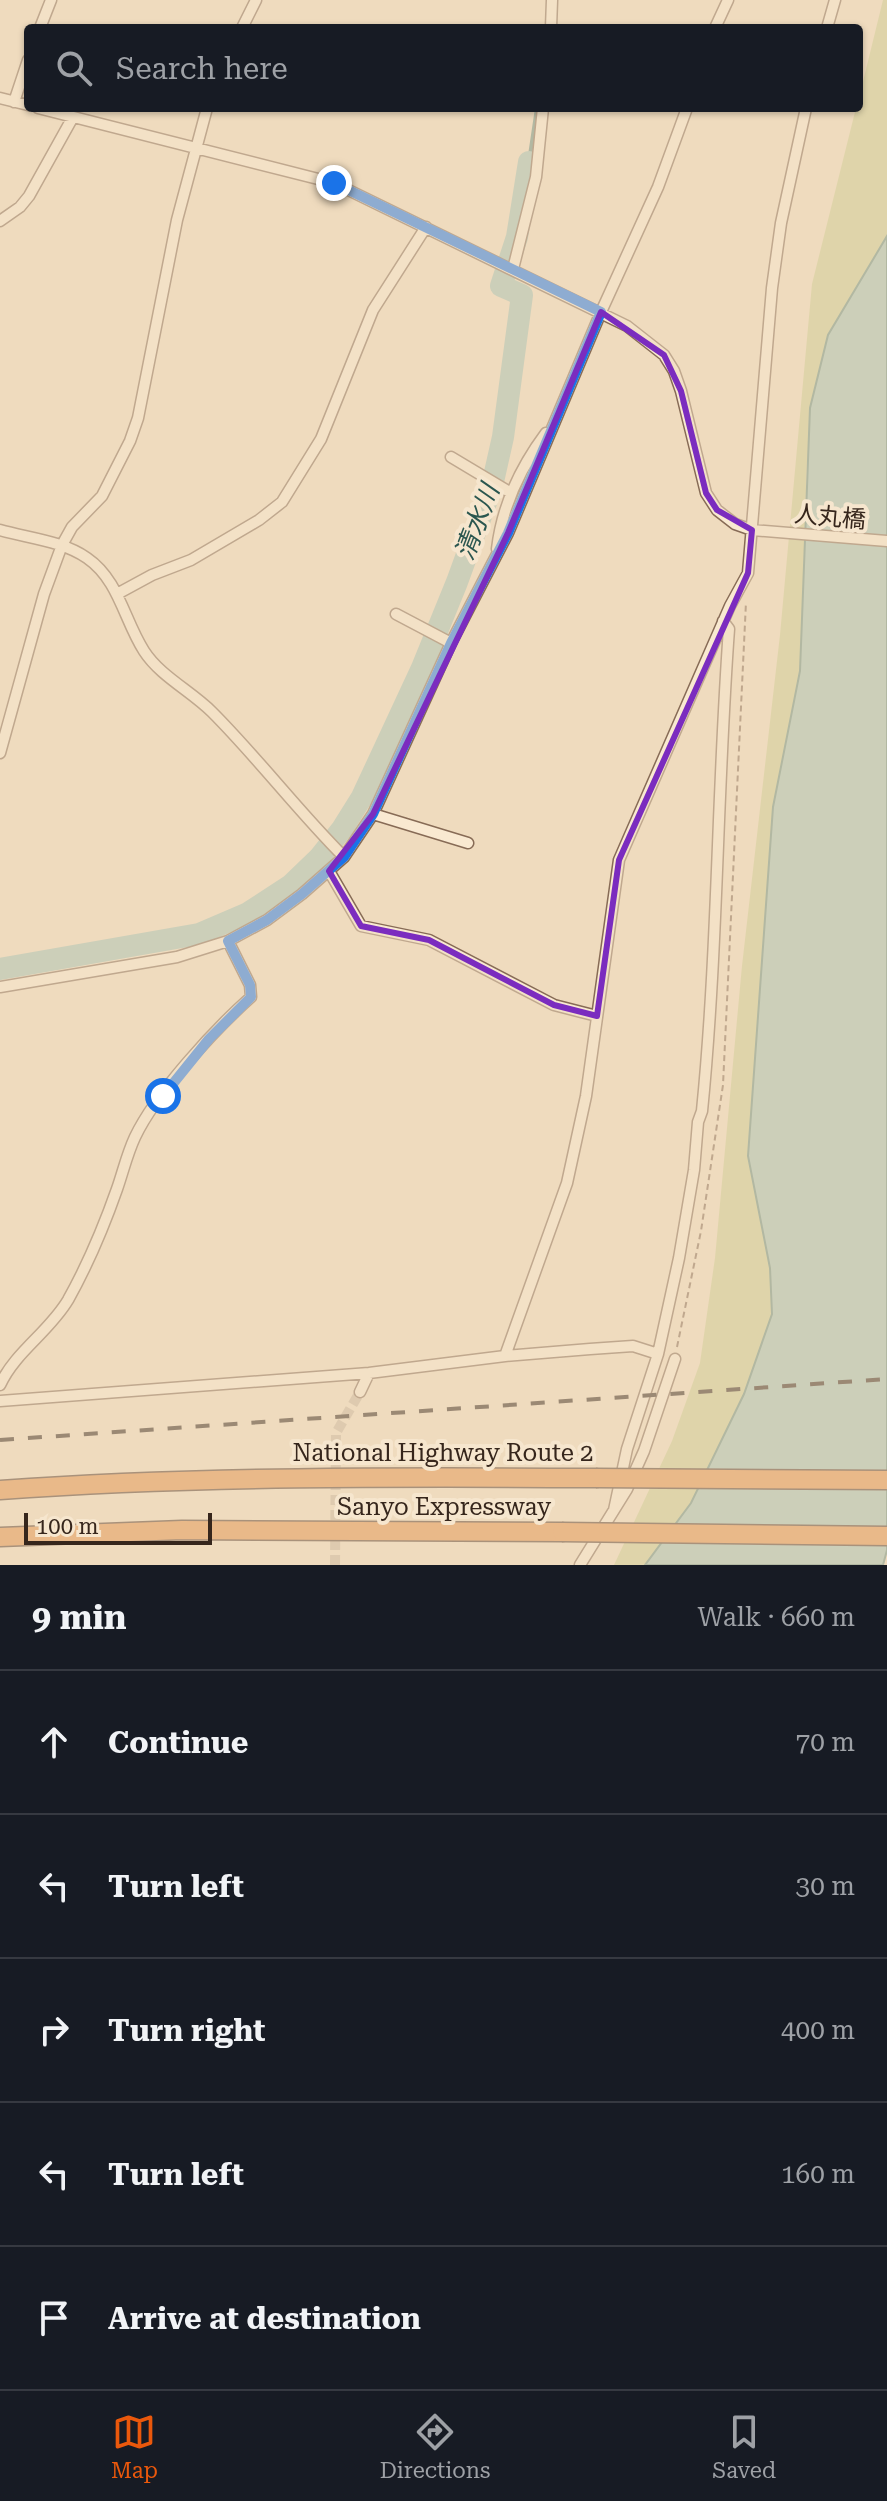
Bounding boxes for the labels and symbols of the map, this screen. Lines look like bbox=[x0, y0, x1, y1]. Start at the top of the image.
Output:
route end bbox=[316, 165, 352, 201]
water label: 清水川 bbox=[449, 477, 506, 564]
street label: 人丸橋 bbox=[793, 500, 867, 534]
route start bbox=[145, 1078, 181, 1114]
street label: National Highway Route 2 bbox=[292, 1439, 594, 1467]
street label: Sanyo Expressway bbox=[337, 1493, 552, 1521]
scale bar bbox=[24, 1509, 212, 1545]

